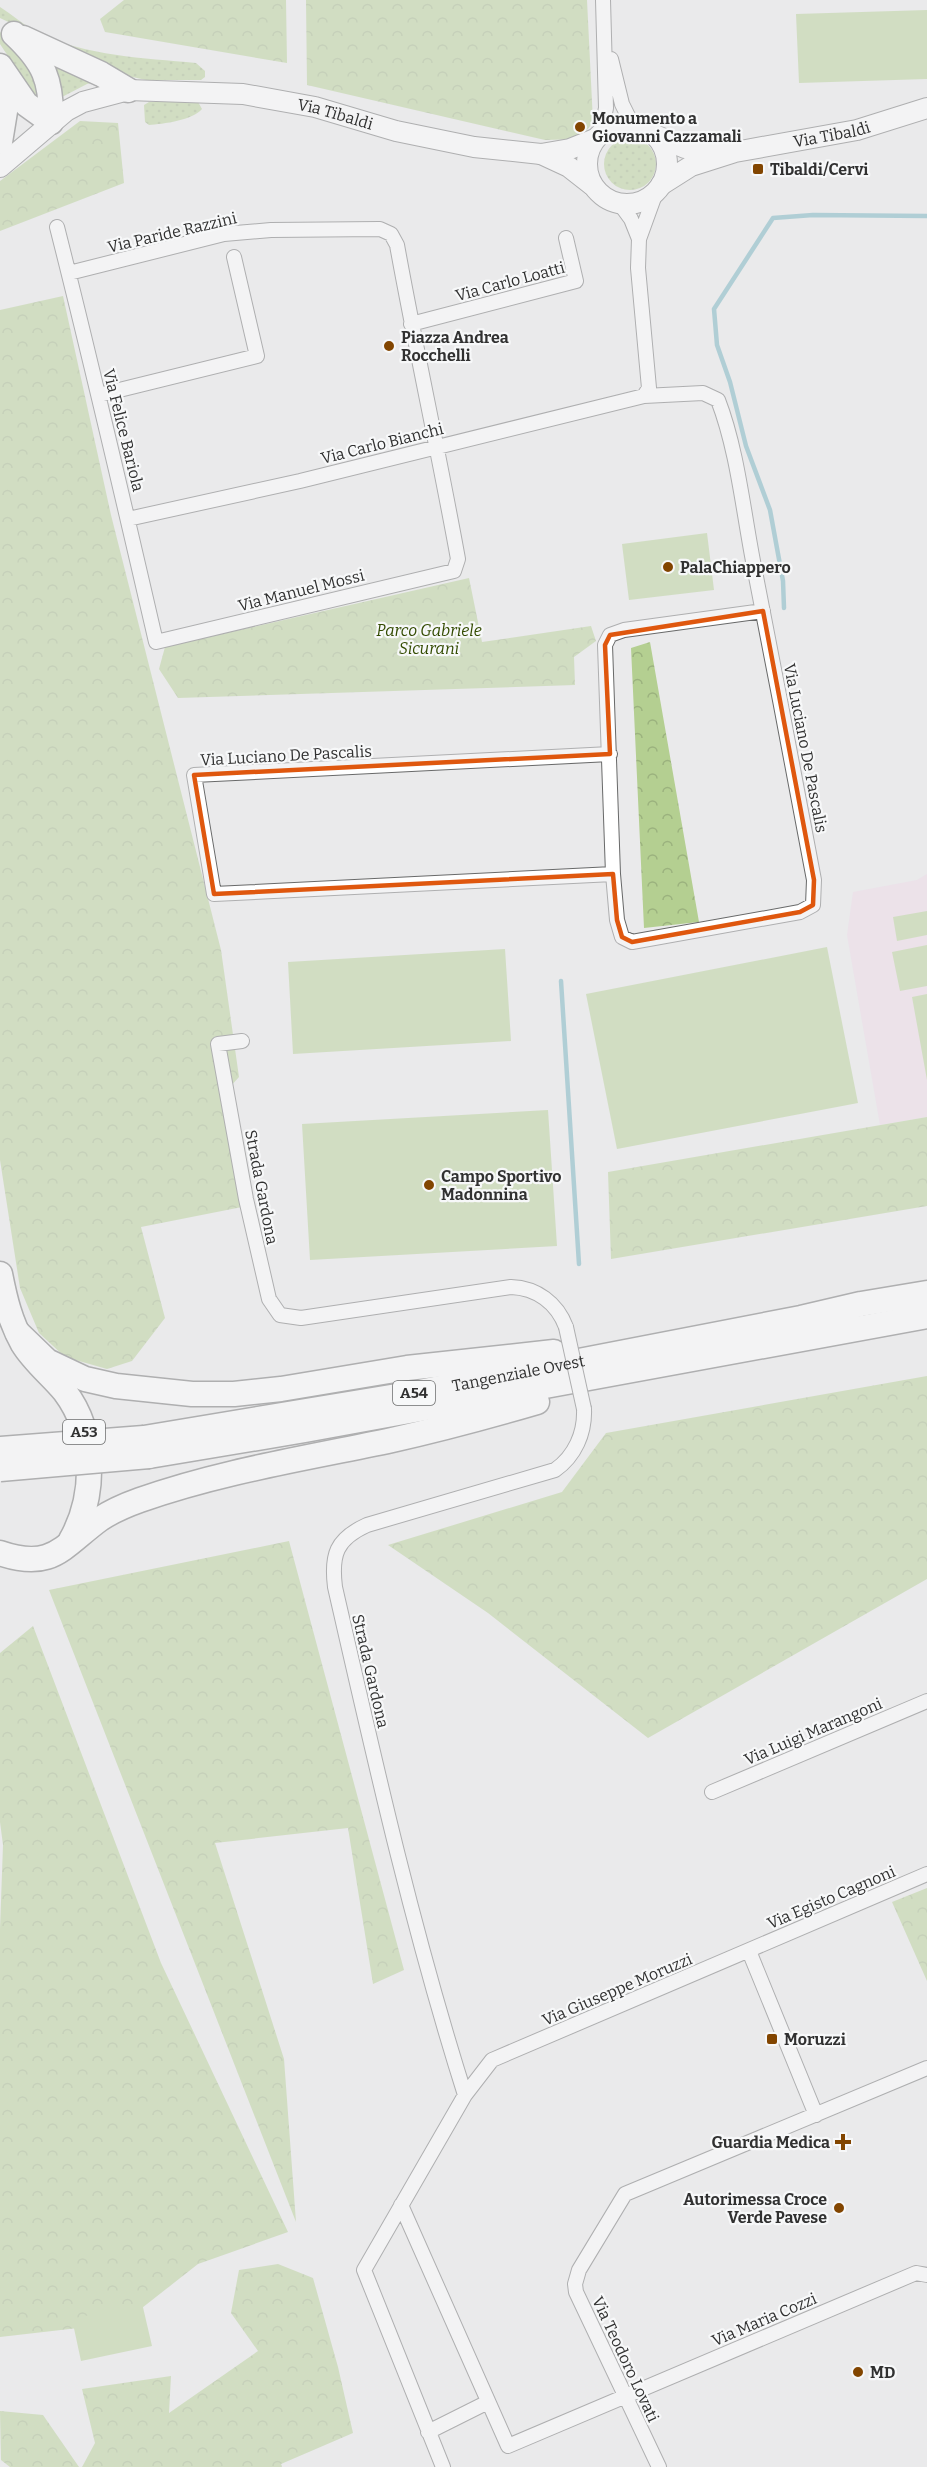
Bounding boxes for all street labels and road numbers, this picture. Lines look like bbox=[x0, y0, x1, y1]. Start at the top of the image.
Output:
street label: Via Tibaldi bbox=[296, 95, 375, 134]
street label: Via Tibaldi bbox=[792, 117, 873, 151]
street label: Via Paride Razzini bbox=[106, 208, 239, 257]
street label: Via Carlo Loatti bbox=[453, 258, 567, 305]
street label: Via Felice Bariola bbox=[99, 367, 148, 494]
street label: Via Carlo Bianchi bbox=[319, 419, 446, 468]
street label: Via Manuel Mossi bbox=[236, 566, 366, 615]
street label: Via Luciano De Pascalis bbox=[780, 662, 831, 834]
street label: Via Luciano De Pascalis bbox=[200, 742, 372, 769]
street label: Strada Gardona bbox=[241, 1128, 282, 1246]
street label: Tangenziale Ovest bbox=[451, 1351, 587, 1395]
road number: A54 bbox=[393, 1381, 435, 1405]
road number: A53 bbox=[63, 1420, 105, 1444]
street label: Strada Gardona bbox=[348, 1612, 393, 1730]
street label: Via Luigi Marangoni bbox=[741, 1694, 885, 1769]
street label: Via Egisto Cagnoni bbox=[764, 1862, 898, 1933]
street label: Via Giuseppe Moruzzi bbox=[539, 1949, 695, 2030]
street label: Via Maria Cozzi bbox=[709, 2289, 820, 2350]
street label: Via Teodoro Lovati bbox=[588, 2294, 663, 2425]

